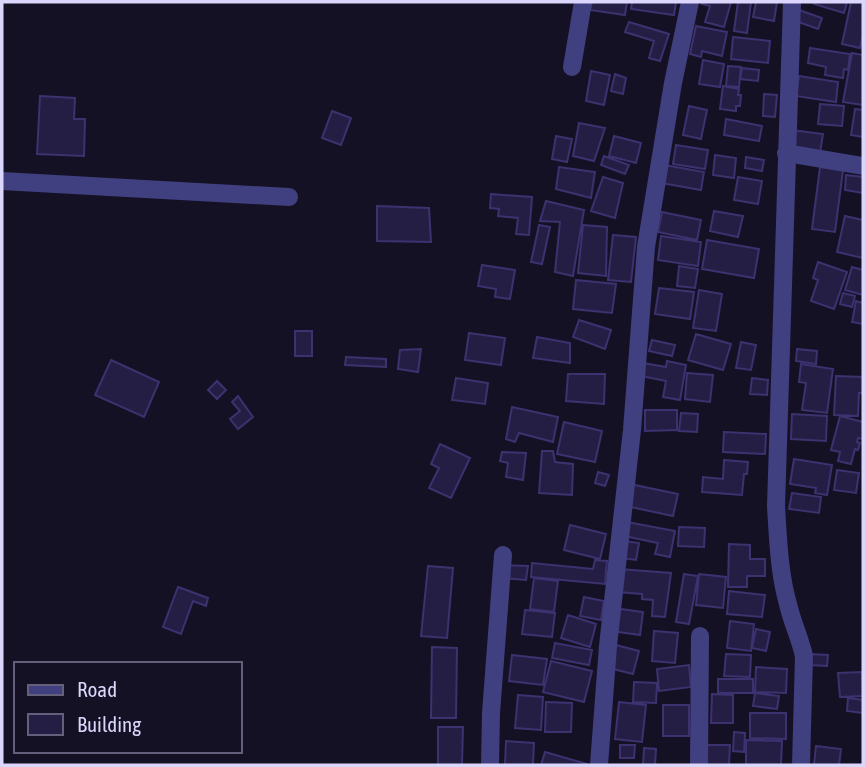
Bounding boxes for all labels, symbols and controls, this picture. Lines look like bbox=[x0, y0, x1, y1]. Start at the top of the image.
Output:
legend bbox=[14, 662, 242, 753]
text: Road bbox=[77, 677, 117, 701]
text: Building bbox=[77, 712, 141, 736]

